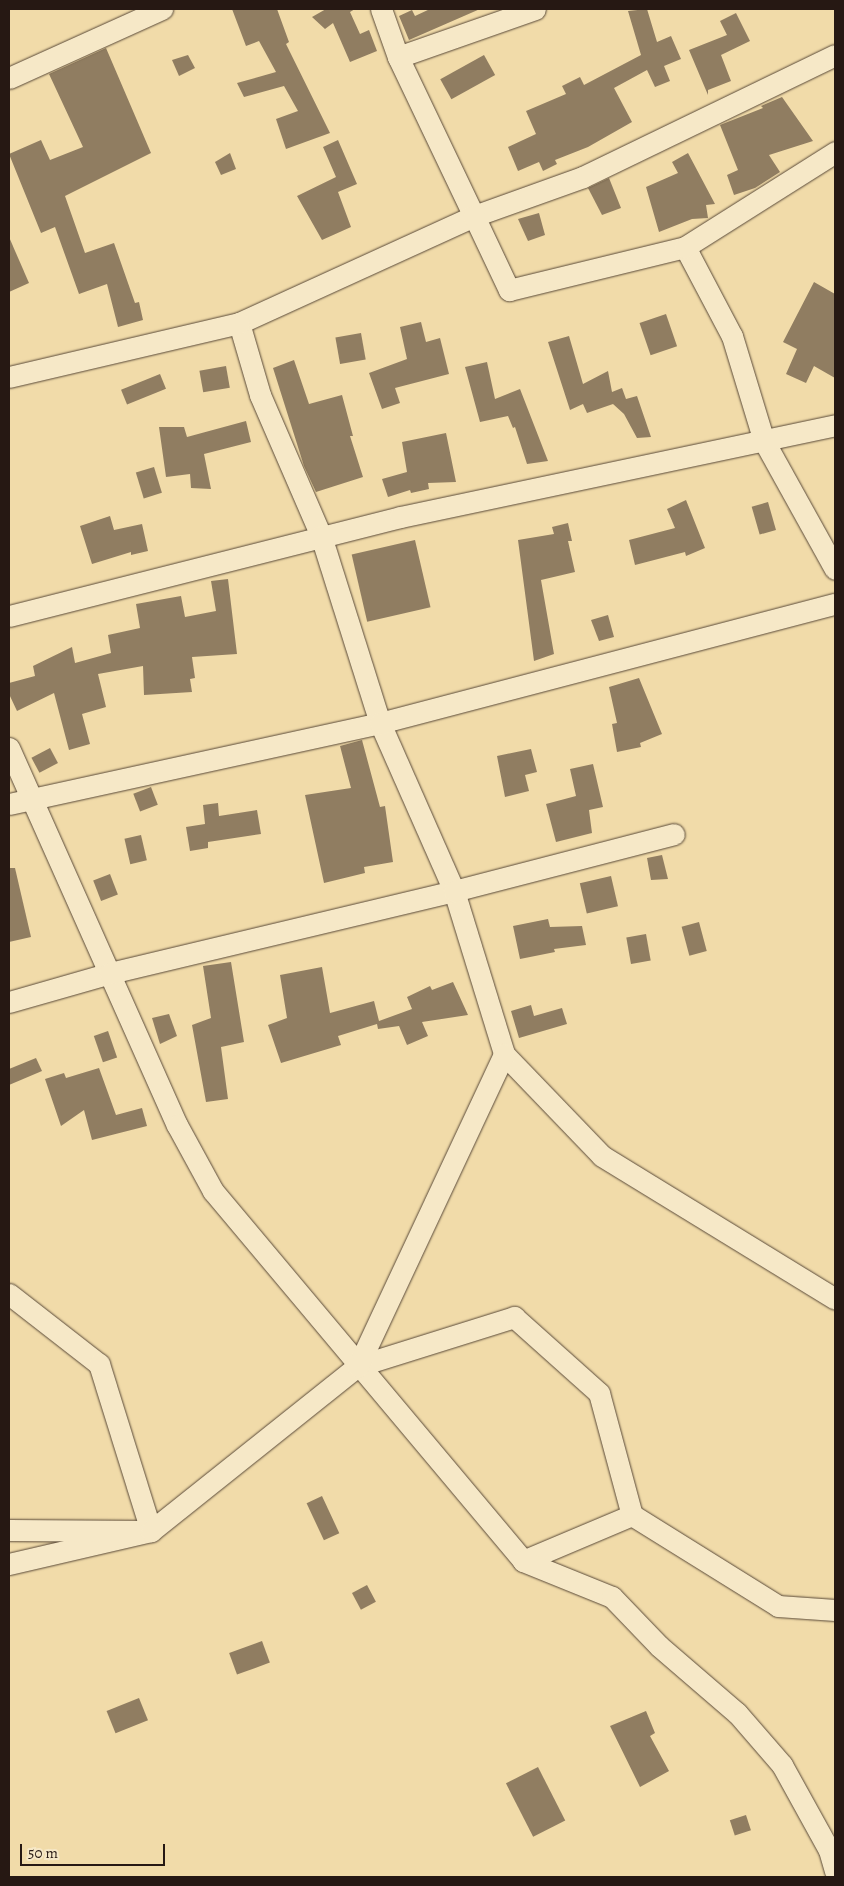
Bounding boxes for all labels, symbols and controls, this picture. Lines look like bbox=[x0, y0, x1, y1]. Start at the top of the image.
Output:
scale bar bbox=[22, 1834, 168, 1866]
text: 50 m bbox=[28, 1843, 58, 1863]

